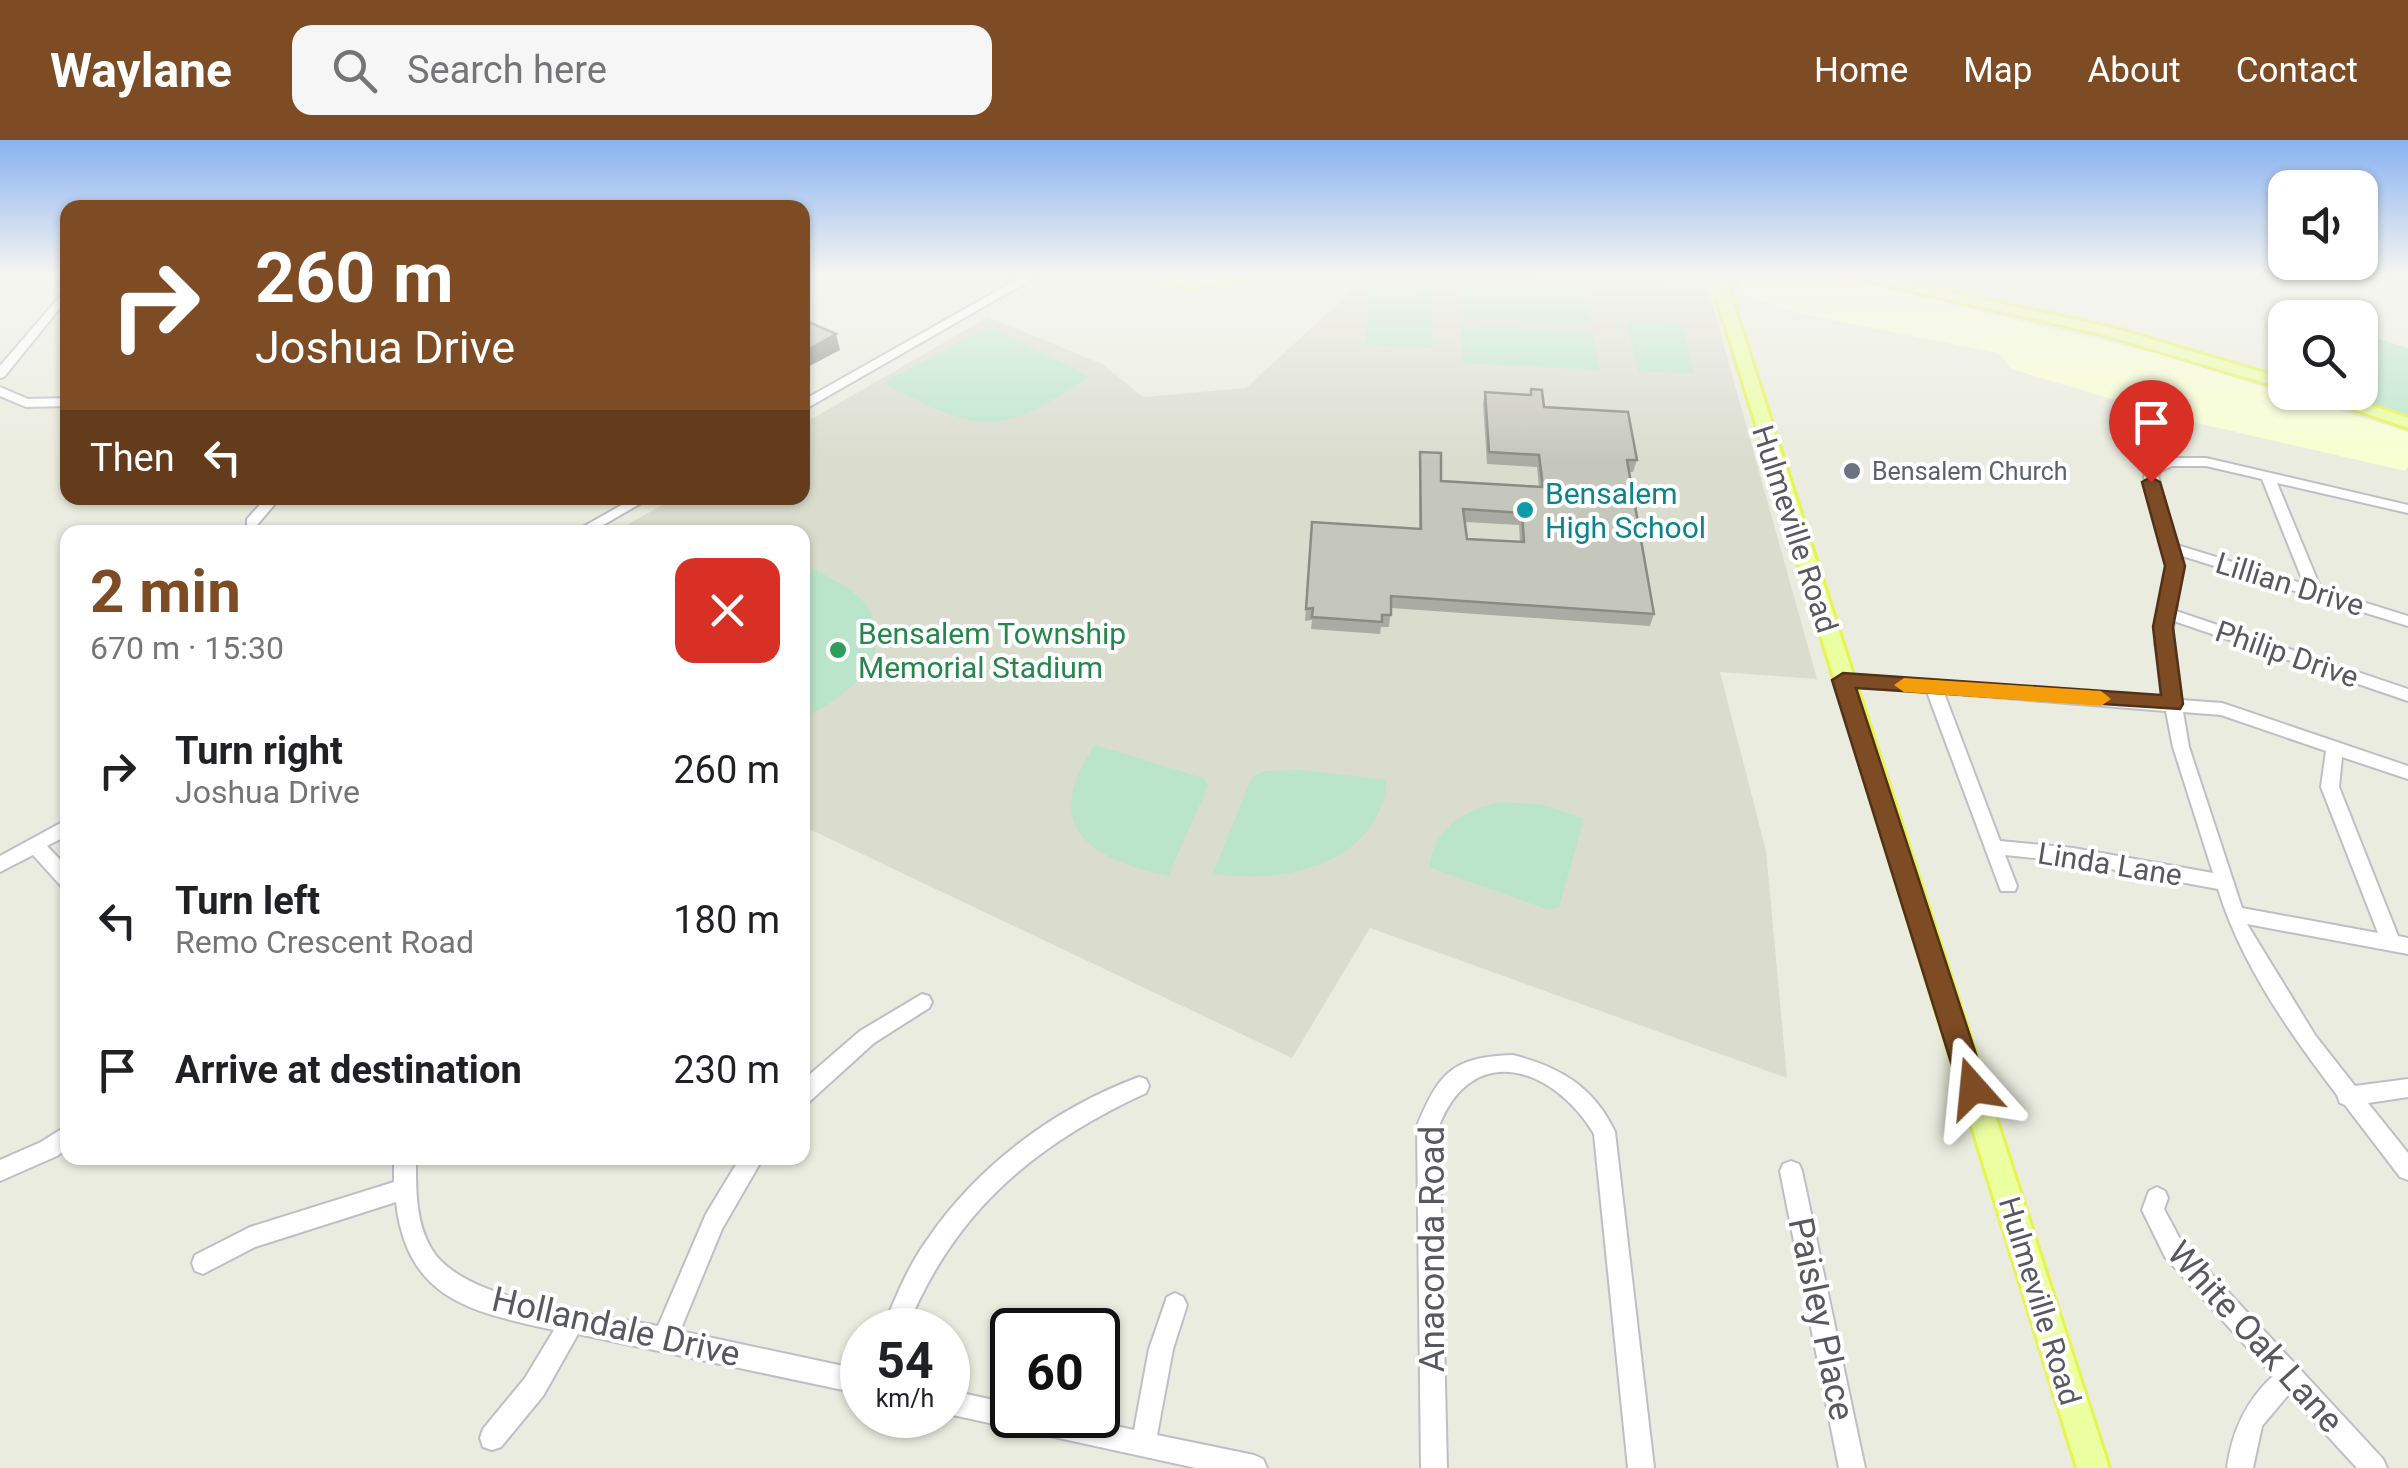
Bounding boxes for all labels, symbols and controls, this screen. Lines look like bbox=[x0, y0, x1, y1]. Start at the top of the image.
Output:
search box bbox=[292, 25, 992, 115]
text: Waylane bbox=[50, 42, 232, 99]
icon: search bbox=[327, 43, 382, 98]
text: Search here bbox=[407, 48, 607, 92]
text: Home bbox=[1814, 50, 1908, 91]
text: Map bbox=[1963, 50, 2032, 91]
text: About bbox=[2087, 50, 2181, 91]
text: Contact bbox=[2236, 50, 2358, 91]
map controls bbox=[2268, 170, 2378, 410]
button: sound bbox=[2268, 170, 2378, 280]
text: 260 m bbox=[255, 237, 454, 319]
icon: right bbox=[90, 240, 220, 370]
button: search bbox=[2268, 300, 2378, 410]
text: Joshua Drive bbox=[255, 321, 515, 374]
pin bbox=[2109, 380, 2194, 483]
icon: arrive bbox=[2124, 395, 2179, 450]
street label: Hulmeville Road bbox=[1745, 421, 1845, 637]
icon: left bbox=[195, 430, 250, 485]
text: Then bbox=[90, 436, 175, 480]
place label: Bensalem Church bbox=[1872, 457, 2068, 486]
marker: Bensalem Church bbox=[1841, 460, 1863, 482]
place label: Bensalem High School bbox=[1545, 476, 1706, 545]
marker: Bensalem High School bbox=[1514, 499, 1536, 521]
street label: Lillian Drive bbox=[2212, 545, 2368, 623]
text: 2 min bbox=[90, 556, 241, 627]
button: close bbox=[675, 558, 780, 663]
street label: Philip Drive bbox=[2211, 613, 2363, 695]
place label: Bensalem Township Memorial Stadium bbox=[858, 616, 1126, 685]
text: 670 m · 15:30 bbox=[90, 629, 284, 667]
marker: Bensalem Township Memorial Stadium bbox=[827, 639, 849, 661]
text: Turn right bbox=[175, 729, 343, 773]
icon: right bbox=[90, 743, 145, 798]
text: 260 m bbox=[673, 748, 780, 792]
text: Joshua Drive bbox=[175, 773, 360, 811]
street label: Linda Lane bbox=[2035, 835, 2185, 893]
text: Turn left bbox=[175, 879, 320, 923]
icon: left bbox=[90, 893, 145, 948]
text: 180 m bbox=[673, 898, 780, 942]
text: Remo Crescent Road bbox=[175, 923, 474, 961]
position arrow bbox=[1921, 1036, 2025, 1140]
icon: arrive bbox=[90, 1043, 145, 1098]
text: Arrive at destination bbox=[175, 1048, 522, 1092]
text: 230 m bbox=[673, 1048, 780, 1092]
street label: Anaconda Road bbox=[1412, 1126, 1453, 1372]
street label: Hulmeville Road bbox=[1992, 1193, 2088, 1409]
street label: Paisley Place bbox=[1780, 1214, 1862, 1424]
street label: White Oak Lane bbox=[2159, 1233, 2351, 1441]
street label: Hollandale Drive bbox=[488, 1279, 744, 1375]
speed limit sign: 60 bbox=[990, 1308, 1120, 1438]
text: 54 bbox=[876, 1332, 934, 1390]
text: km/h bbox=[876, 1384, 934, 1413]

